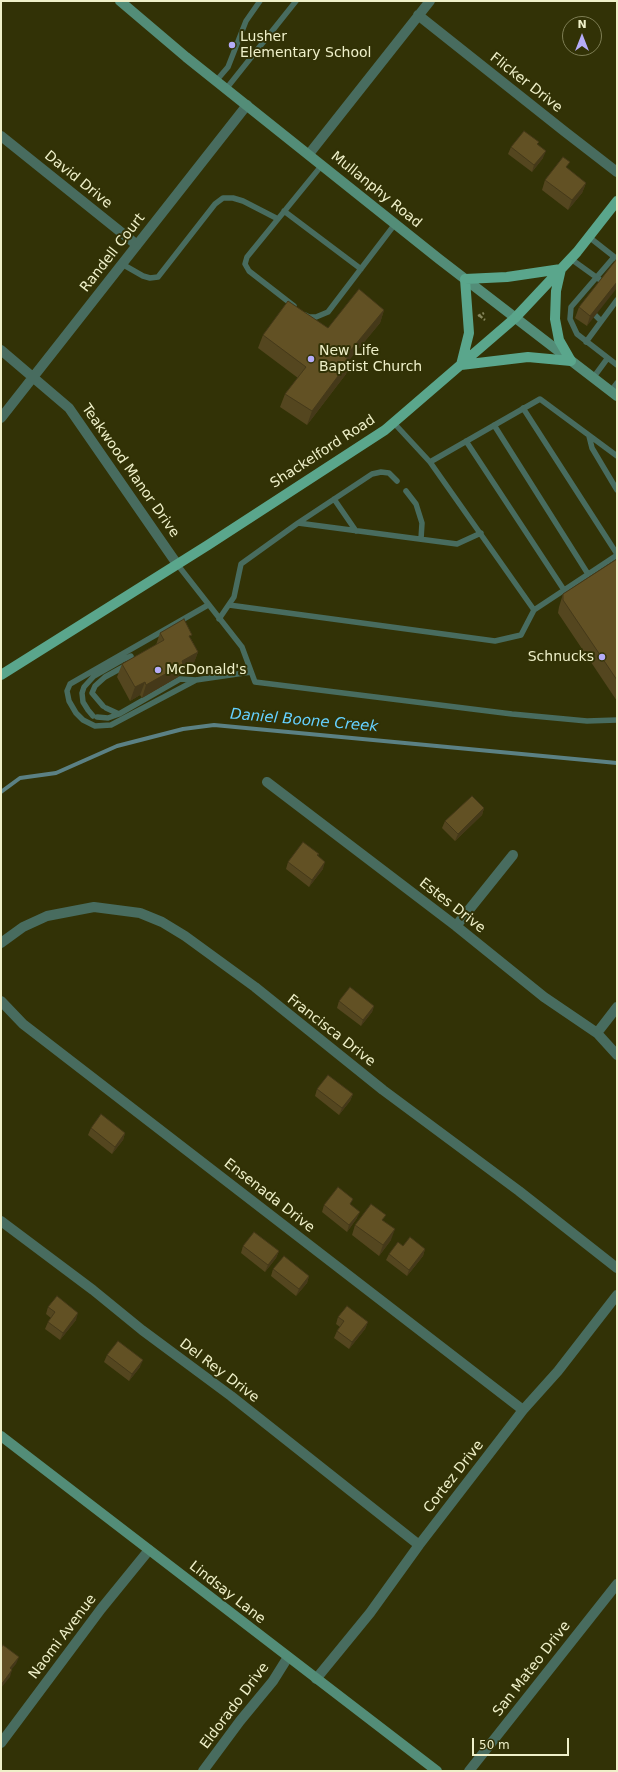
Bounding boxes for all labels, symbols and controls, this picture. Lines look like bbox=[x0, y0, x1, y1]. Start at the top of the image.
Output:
north arrow bbox=[562, 16, 602, 56]
text: N bbox=[577, 18, 587, 31]
place label: Lusher Elementary School bbox=[240, 29, 372, 62]
marker: Lusher Elementary School bbox=[227, 40, 237, 50]
street label: Flicker Drive bbox=[486, 50, 566, 116]
street label: David Drive bbox=[41, 148, 115, 212]
street label: Mullanphy Road bbox=[327, 148, 425, 232]
street label: Randell Court bbox=[77, 210, 149, 296]
place label: New Life Baptist Church bbox=[319, 343, 422, 376]
marker: New Life Baptist Church bbox=[306, 354, 316, 364]
street label: Teakwood Manor Drive bbox=[78, 401, 182, 541]
street label: Shackelford Road bbox=[267, 412, 379, 492]
place label: Schnucks bbox=[528, 649, 594, 665]
marker: Schnucks bbox=[597, 652, 607, 662]
place label: McDonald's bbox=[166, 662, 246, 678]
marker: McDonald's bbox=[153, 665, 163, 675]
water label: Daniel Boone Creek bbox=[229, 706, 379, 736]
street label: Estes Drive bbox=[416, 875, 488, 937]
street label: Francisca Drive bbox=[284, 991, 378, 1071]
street label: Ensenada Drive bbox=[220, 1155, 318, 1237]
street label: Del Rey Drive bbox=[176, 1336, 262, 1406]
street label: Cortez Drive bbox=[421, 1437, 487, 1517]
street label: Lindsay Lane bbox=[186, 1558, 268, 1628]
street label: Naomi Avenue bbox=[26, 1591, 100, 1683]
street label: San Mateo Drive bbox=[490, 1618, 574, 1720]
street label: Eldorado Drive bbox=[197, 1660, 273, 1752]
scale bar bbox=[474, 1730, 571, 1756]
text: 50 m bbox=[479, 1738, 510, 1752]

